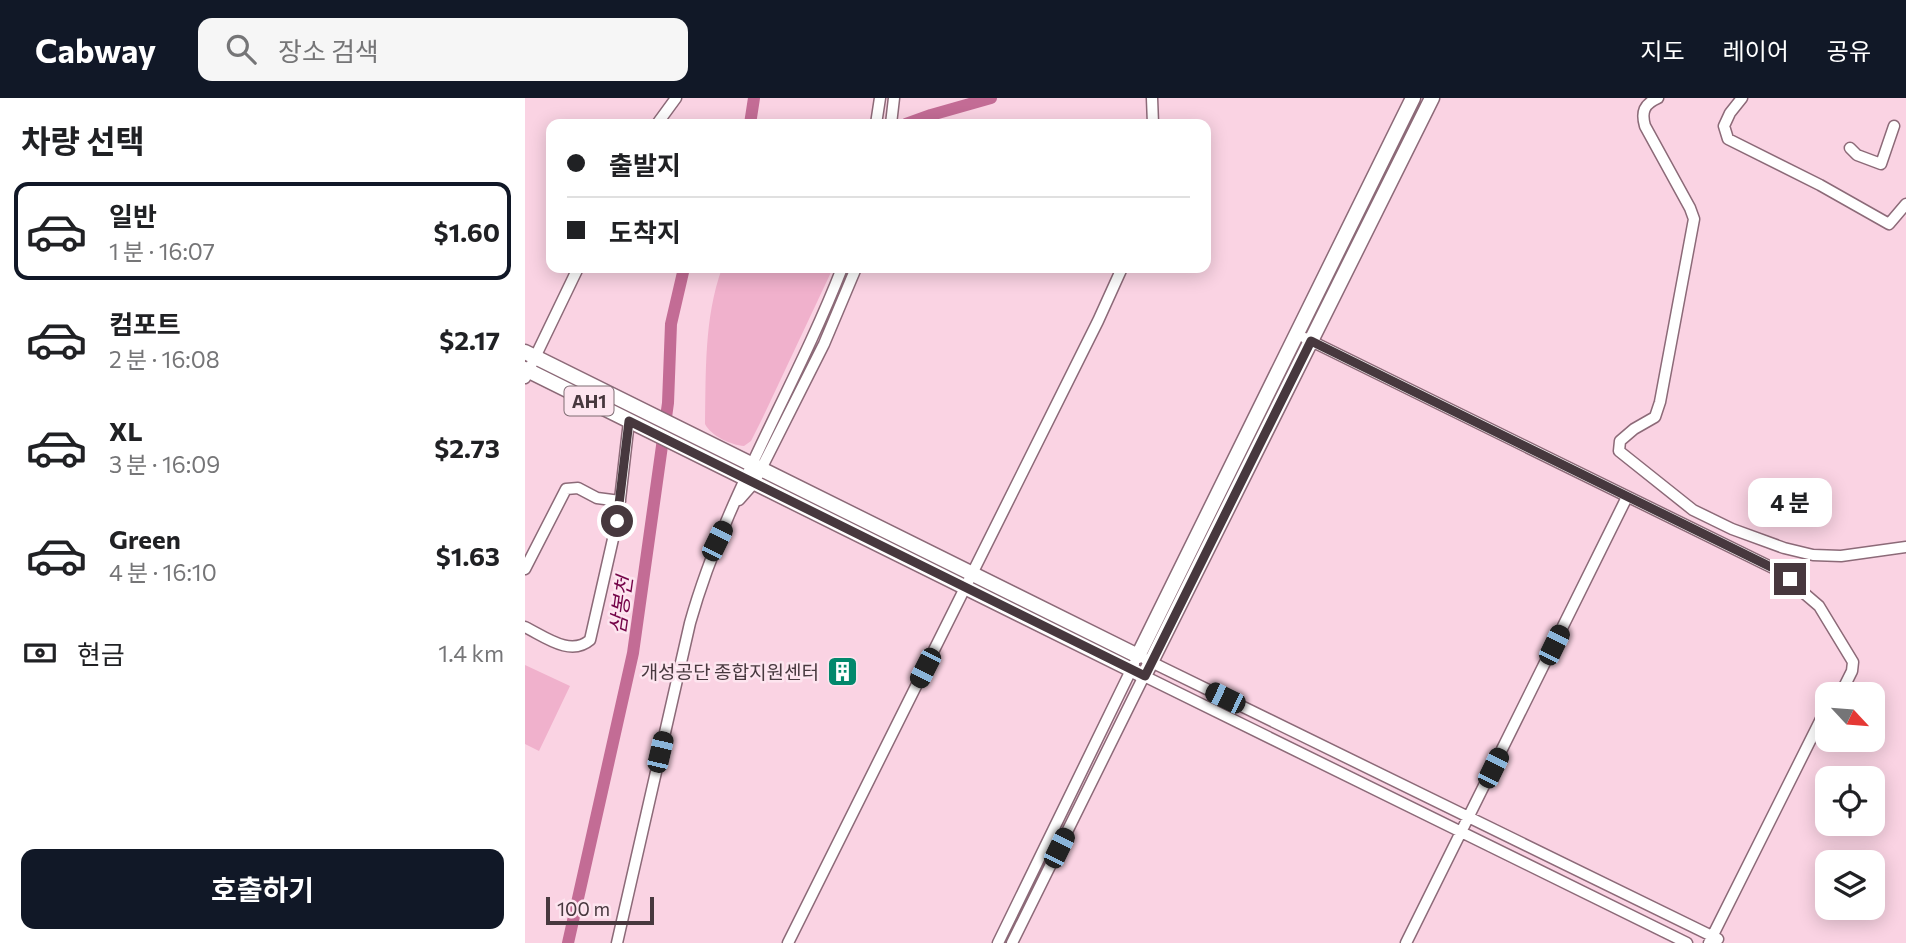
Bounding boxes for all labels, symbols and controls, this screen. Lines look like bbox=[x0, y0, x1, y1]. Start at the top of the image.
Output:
search box bbox=[198, 18, 688, 81]
text: Cabway bbox=[35, 29, 156, 70]
icon: search bbox=[222, 30, 260, 68]
text: 장소 검색 bbox=[278, 35, 379, 66]
text: 지도 bbox=[1640, 36, 1685, 65]
text: 레이어 bbox=[1723, 36, 1789, 65]
text: 공유 bbox=[1827, 36, 1871, 65]
text: 차량 선택 bbox=[21, 120, 145, 160]
text: 출발지 bbox=[609, 149, 681, 180]
icon: car bbox=[25, 200, 88, 263]
text: 일반 bbox=[109, 200, 157, 231]
text: $1.60 bbox=[433, 216, 500, 247]
text: 도착지 bbox=[609, 216, 681, 247]
text: 1 분 · 16:07 bbox=[109, 237, 215, 265]
icon: car bbox=[25, 308, 88, 371]
text: 컴포트 bbox=[109, 308, 181, 339]
text: $2.17 bbox=[439, 324, 500, 355]
text: 2 분 · 16:08 bbox=[109, 345, 220, 373]
road number: AH1 bbox=[565, 386, 613, 416]
text: XL bbox=[109, 415, 143, 446]
icon: car bbox=[25, 416, 88, 479]
text: $2.73 bbox=[434, 432, 500, 463]
text: 3 분 · 16:09 bbox=[109, 450, 220, 478]
callout: 4 분 bbox=[1748, 477, 1832, 526]
text: 4 분 bbox=[1770, 488, 1810, 516]
route start bbox=[601, 505, 633, 537]
car bbox=[699, 518, 736, 564]
text: Green bbox=[109, 523, 181, 554]
icon: car bbox=[25, 524, 88, 587]
text: $1.63 bbox=[436, 540, 500, 571]
text: 4 분 · 16:10 bbox=[109, 558, 217, 586]
route end bbox=[1774, 563, 1806, 595]
water label: 삼봉천 bbox=[604, 572, 637, 635]
car bbox=[1536, 622, 1573, 668]
icon: cash bbox=[21, 634, 59, 672]
text: 현금 bbox=[77, 638, 125, 669]
text: 1.4 km bbox=[438, 639, 504, 667]
car bbox=[907, 645, 944, 691]
building icon: 개성공단 종합지원센터 bbox=[825, 654, 859, 688]
place label: 개성공단 종합지원센터 bbox=[641, 660, 819, 683]
car bbox=[1202, 679, 1249, 717]
north arrow bbox=[1815, 682, 1885, 752]
map controls bbox=[1815, 682, 1885, 920]
car bbox=[646, 729, 675, 775]
car bbox=[1475, 745, 1512, 791]
button: locate bbox=[1815, 766, 1885, 836]
car bbox=[1041, 825, 1078, 871]
button: 호출하기 bbox=[21, 849, 504, 929]
button: layers bbox=[1815, 850, 1885, 920]
scale bar bbox=[546, 894, 655, 926]
text: 100 m bbox=[557, 897, 610, 920]

